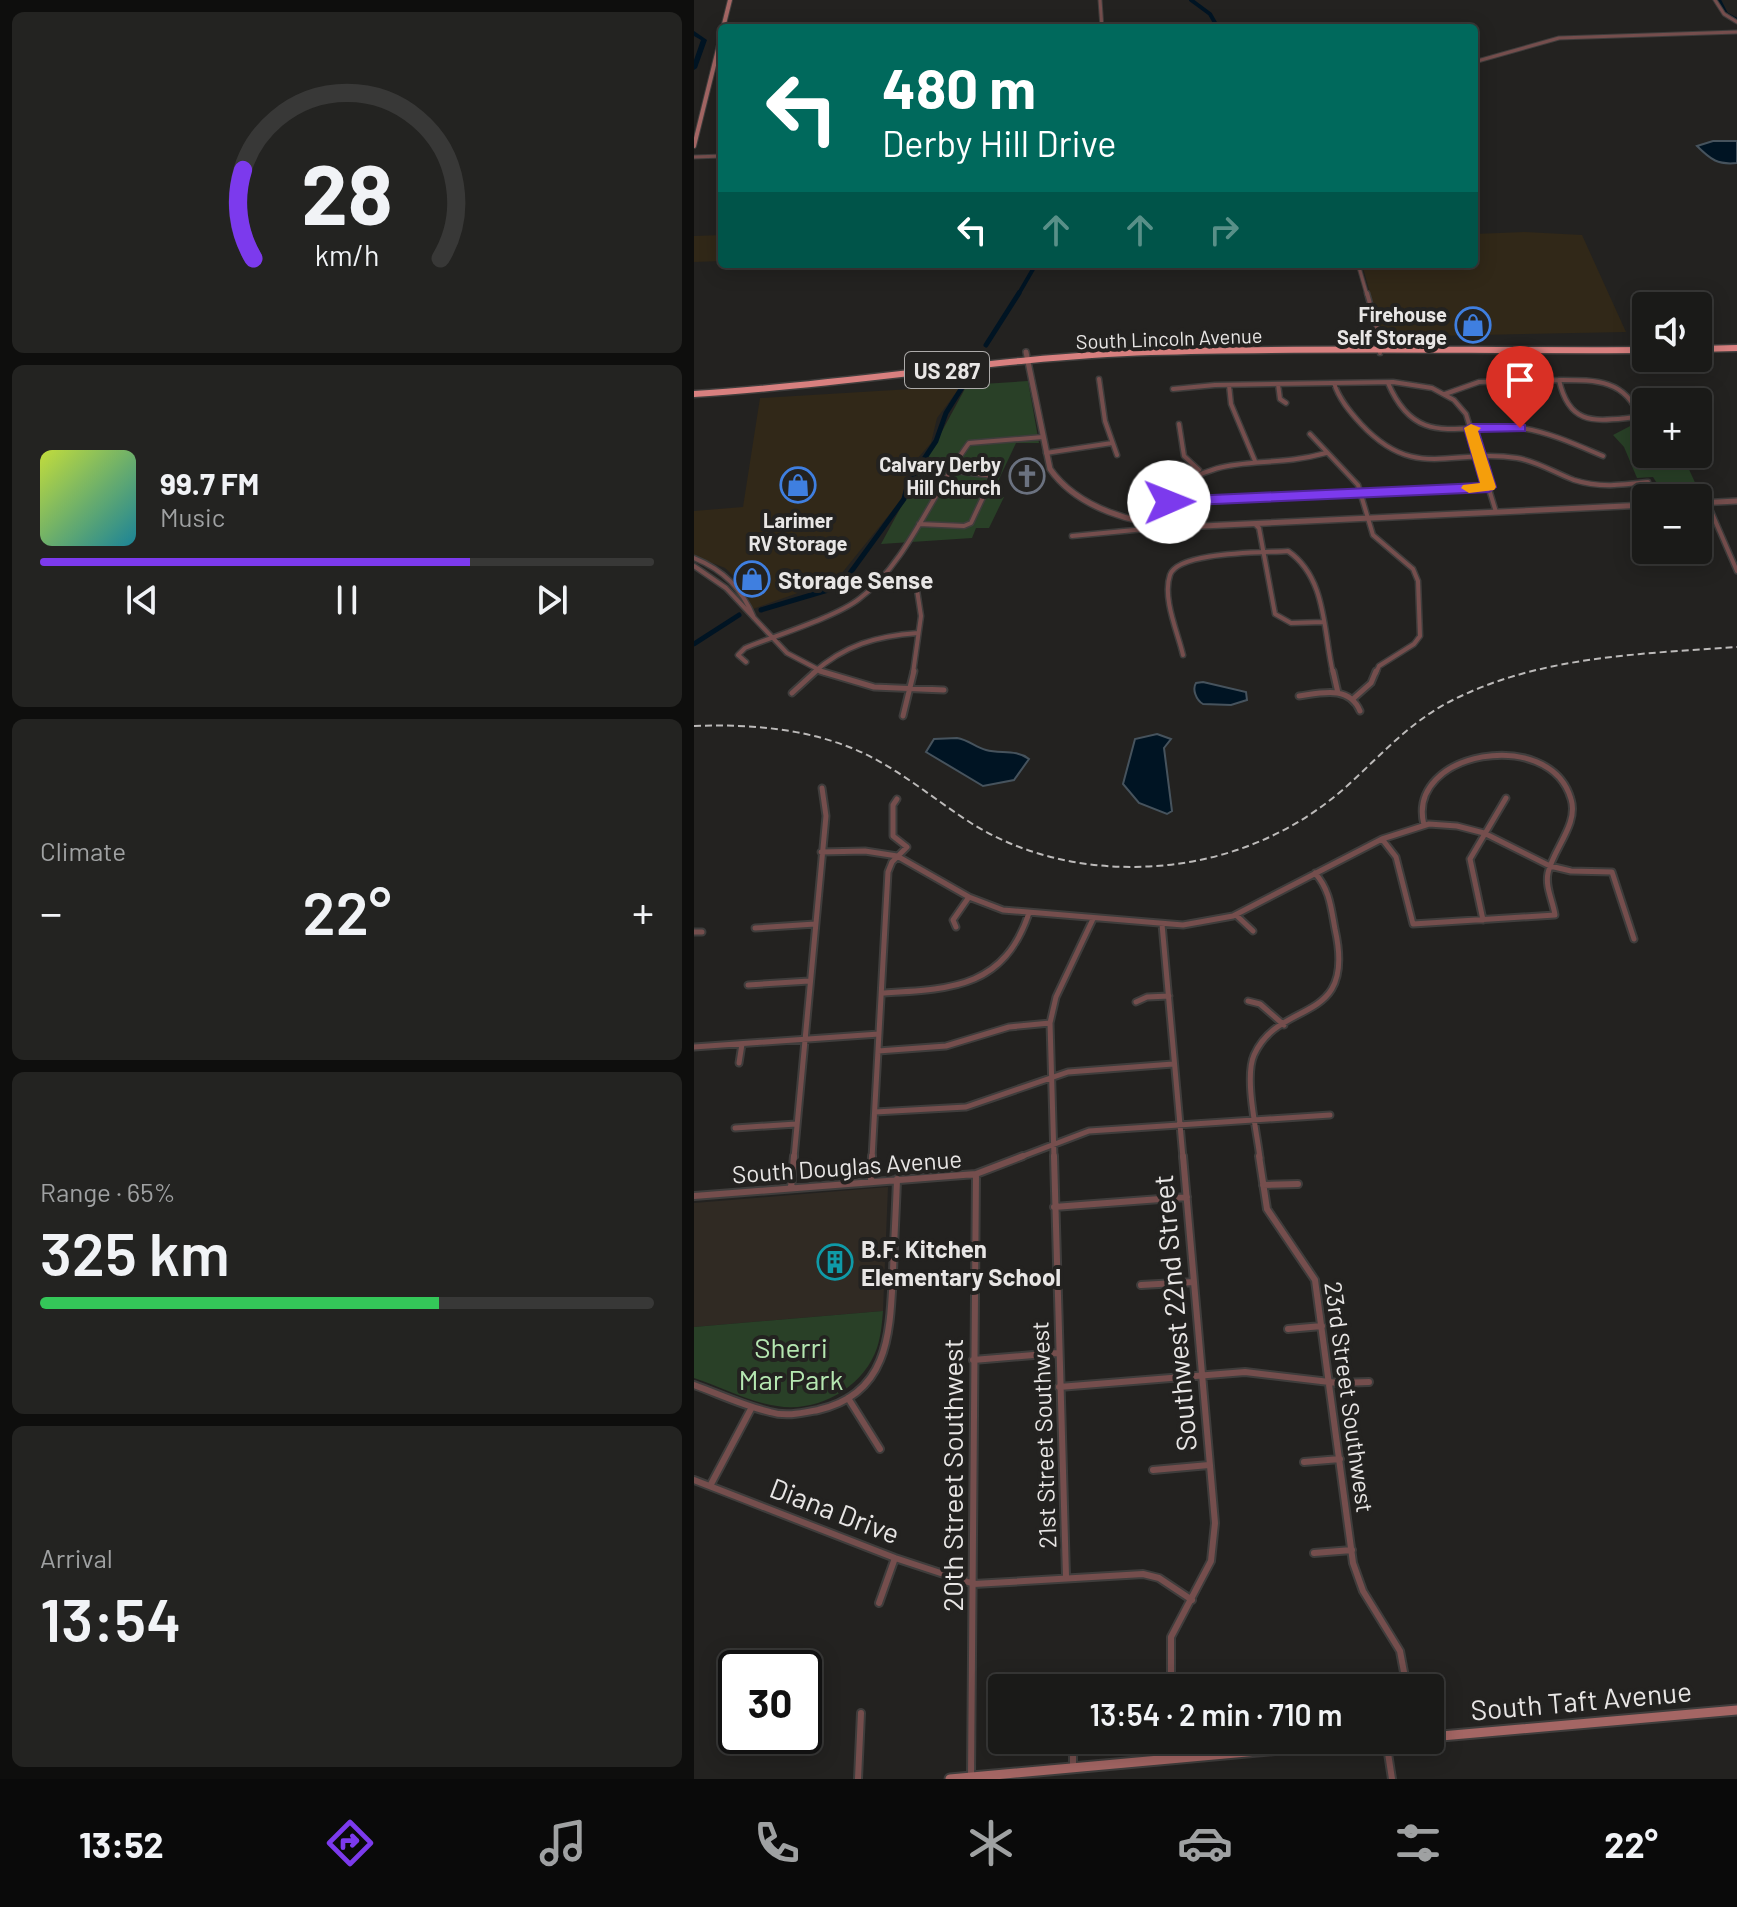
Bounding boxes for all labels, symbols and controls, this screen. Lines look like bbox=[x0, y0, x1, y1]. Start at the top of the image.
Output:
text: 480 m bbox=[882, 53, 1036, 120]
icon: left bbox=[750, 56, 854, 160]
text: Derby Hill Drive bbox=[882, 121, 1116, 164]
text: 28 bbox=[301, 141, 393, 241]
icon: left bbox=[950, 208, 994, 252]
icon: ahead bbox=[1034, 208, 1078, 252]
icon: ahead bbox=[1118, 208, 1162, 252]
icon: right bbox=[1202, 208, 1246, 252]
text: km/h bbox=[315, 237, 379, 272]
map controls bbox=[1632, 292, 1712, 564]
button: sound bbox=[1632, 292, 1712, 372]
place label: Firehouse Self Storage bbox=[1337, 302, 1447, 349]
shop icon: Firehouse Self Storage bbox=[1454, 306, 1492, 344]
street label: South Lincoln Avenue bbox=[1075, 323, 1263, 353]
pin bbox=[1486, 346, 1554, 428]
road number: US 287 bbox=[905, 352, 989, 388]
icon: arrive bbox=[1498, 358, 1542, 402]
button: + bbox=[1632, 388, 1712, 468]
place label: Calvary Derby Hill Church bbox=[879, 452, 1001, 499]
church icon: Calvary Derby Hill Church bbox=[1008, 457, 1046, 495]
position arrow bbox=[1127, 460, 1211, 544]
text: 99.7 FM bbox=[160, 465, 259, 501]
shop icon: Larimer RV Storage bbox=[779, 466, 817, 504]
button: − bbox=[1632, 484, 1712, 564]
text: Music bbox=[160, 501, 225, 532]
place label: Larimer RV Storage bbox=[749, 508, 848, 555]
shop icon: Storage Sense bbox=[733, 560, 771, 598]
place label: Storage Sense bbox=[778, 565, 933, 594]
icon: previous bbox=[120, 578, 164, 622]
icon: pause bbox=[325, 578, 369, 622]
icon: next bbox=[530, 578, 574, 622]
text: Climate bbox=[40, 835, 126, 866]
text: 22° bbox=[303, 875, 391, 947]
text: − bbox=[40, 885, 62, 938]
text: + bbox=[632, 885, 654, 938]
street label: South Douglas Avenue bbox=[731, 1143, 963, 1189]
street label: Southwest 22nd Street bbox=[1145, 1173, 1203, 1453]
text: Range · 65% bbox=[40, 1176, 176, 1207]
text: 325 km bbox=[40, 1216, 230, 1288]
place label: B.F. Kitchen Elementary School bbox=[861, 1234, 1061, 1291]
building icon: B.F. Kitchen Elementary School bbox=[816, 1243, 854, 1281]
street label: 23rd Street Southwest bbox=[1319, 1280, 1381, 1514]
street label: 21st Street Southwest bbox=[1025, 1321, 1061, 1549]
park label: Sherri Mar Park bbox=[738, 1330, 844, 1396]
street label: 20th Street Southwest bbox=[935, 1338, 969, 1612]
street label: Diana Drive bbox=[765, 1470, 905, 1550]
text: Arrival bbox=[40, 1542, 113, 1573]
text: 13:54 bbox=[40, 1582, 181, 1654]
speed limit sign: 30 bbox=[718, 1650, 822, 1754]
street label: South Taft Avenue bbox=[1469, 1673, 1693, 1727]
text: 13:54 · 2 min · 710 m bbox=[1090, 1696, 1342, 1732]
icon: directions bbox=[322, 1815, 378, 1871]
icon: music bbox=[535, 1815, 591, 1871]
icon: phone bbox=[749, 1815, 805, 1871]
icon: climate bbox=[963, 1815, 1019, 1871]
icon: car bbox=[1177, 1815, 1233, 1871]
icon: filters bbox=[1390, 1815, 1446, 1871]
text: 13:52 bbox=[79, 1822, 164, 1865]
text: 22° bbox=[1604, 1822, 1658, 1865]

